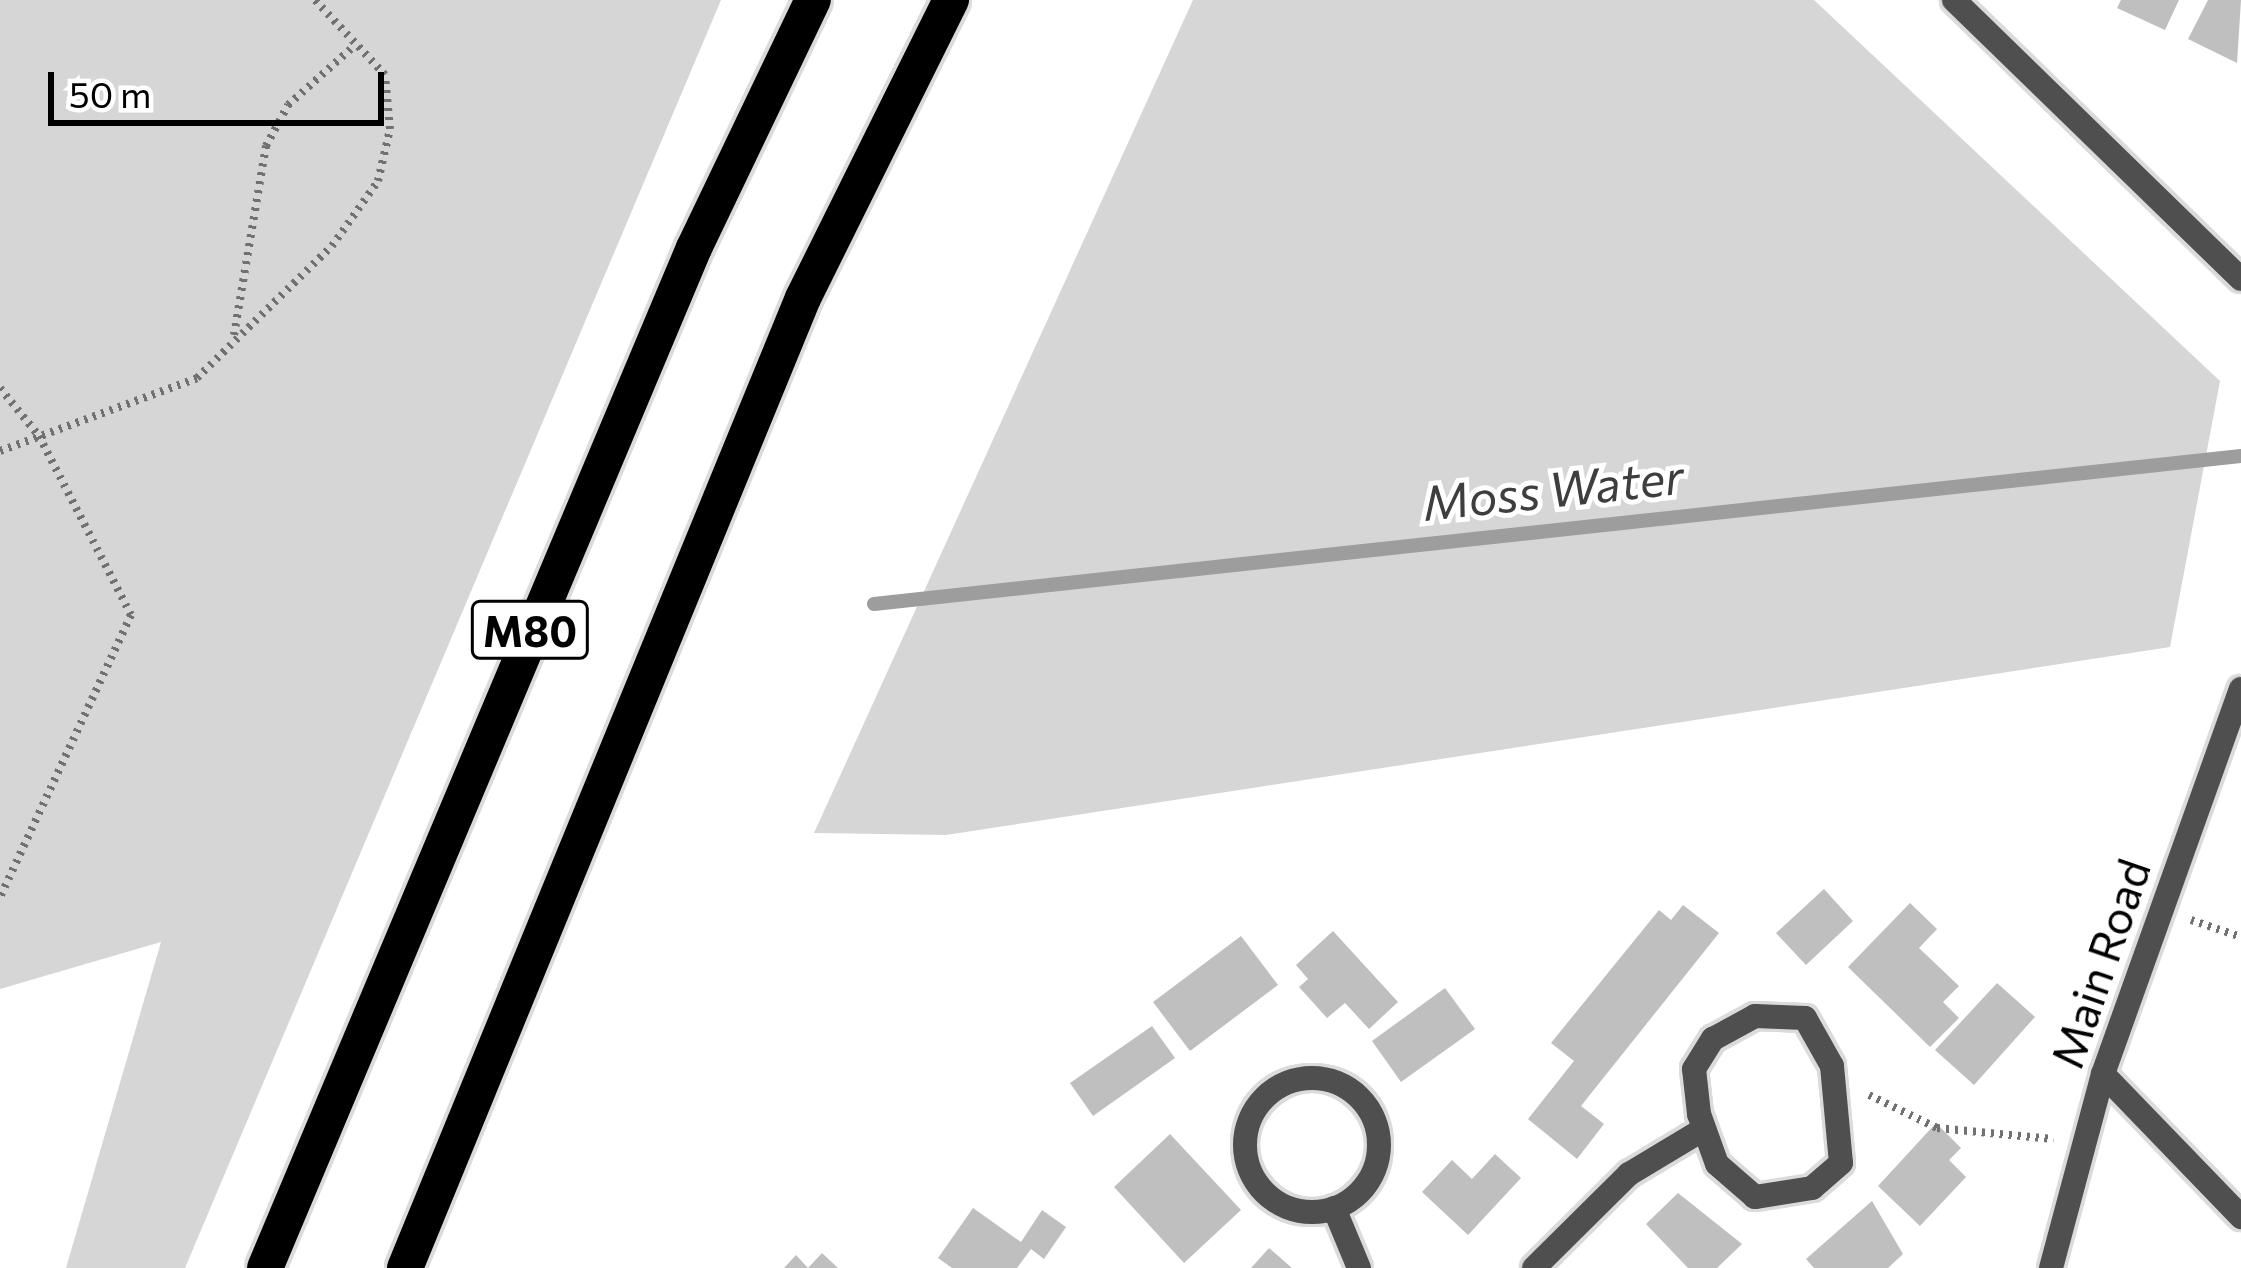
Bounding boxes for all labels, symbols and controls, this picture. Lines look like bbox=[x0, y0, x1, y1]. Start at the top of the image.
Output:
scale bar bbox=[54, 48, 390, 122]
text: 50 m bbox=[69, 71, 151, 115]
water label: Moss Water bbox=[1420, 446, 1686, 530]
road number: M80 bbox=[470, 594, 590, 666]
street label: Main Road bbox=[2038, 852, 2160, 1074]

